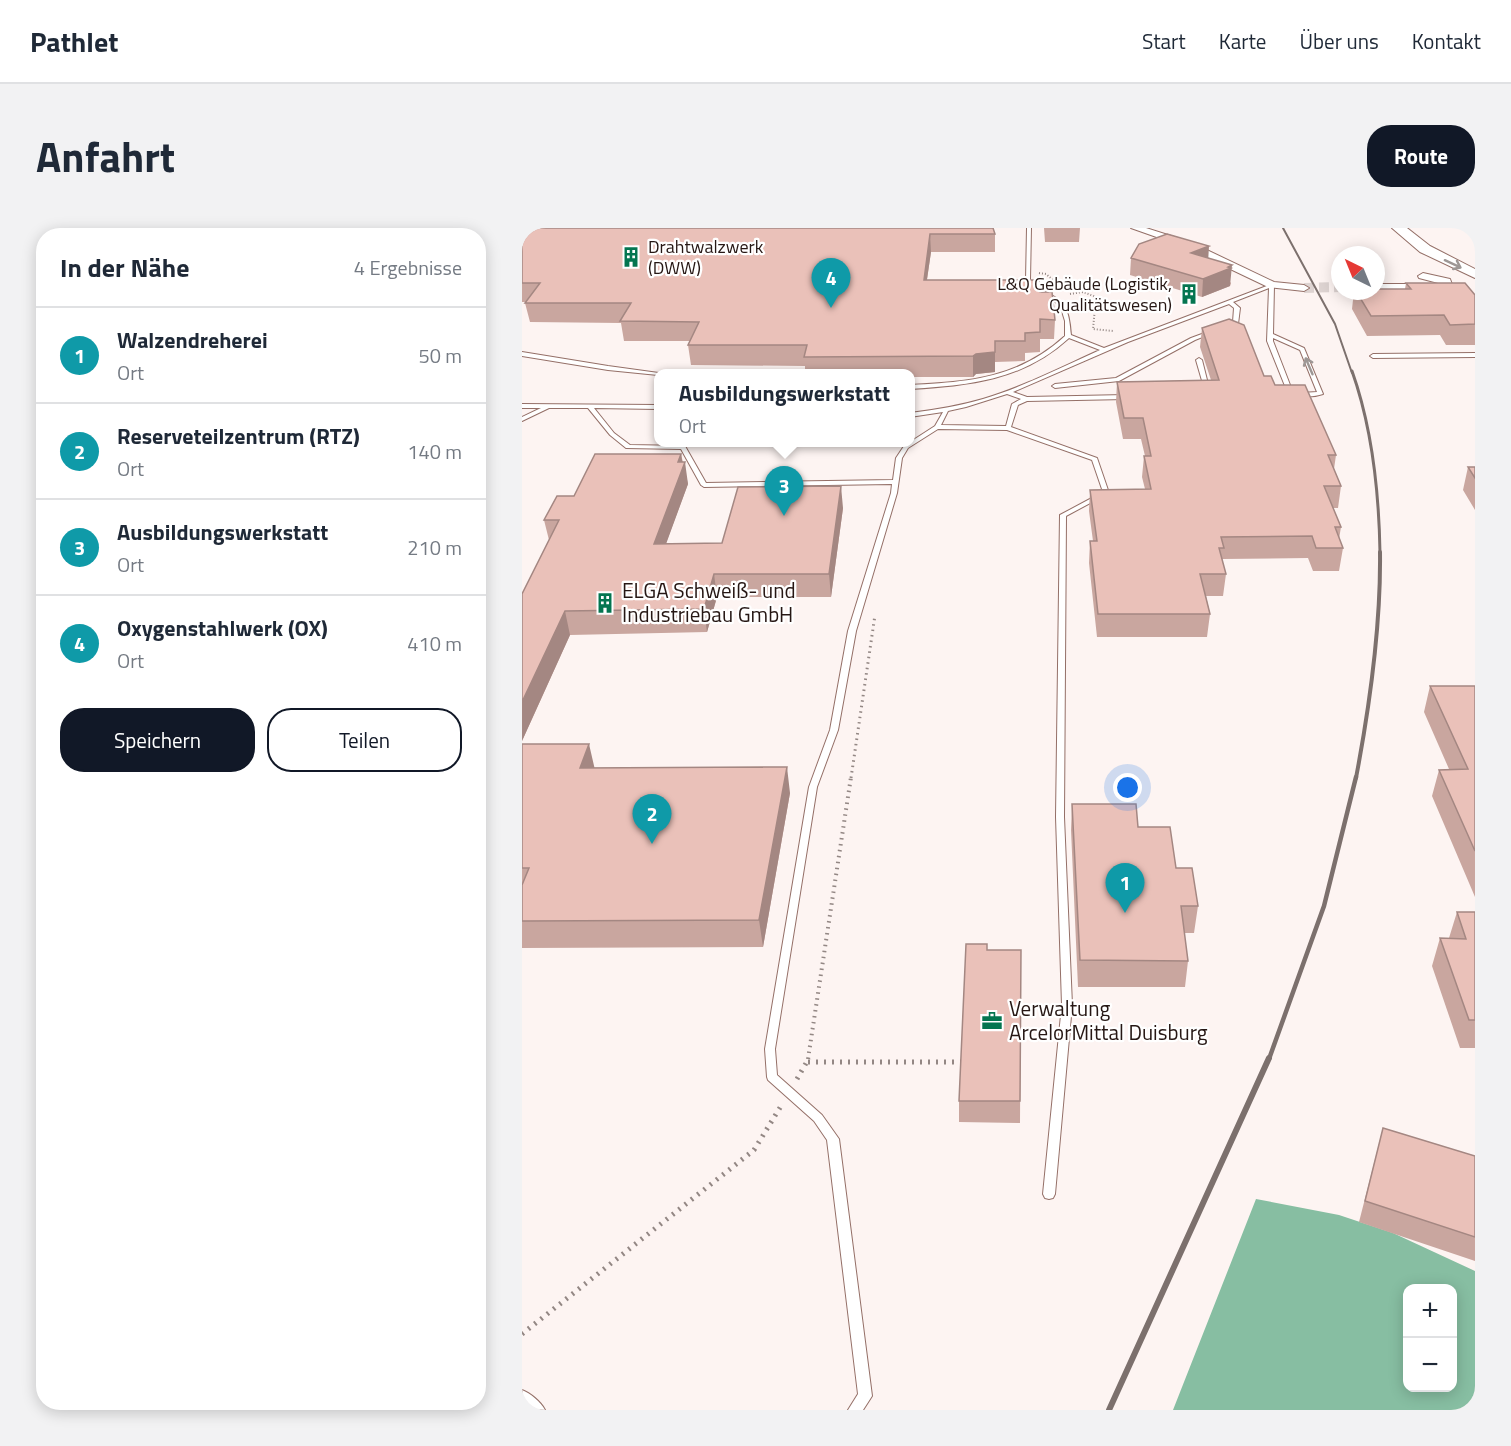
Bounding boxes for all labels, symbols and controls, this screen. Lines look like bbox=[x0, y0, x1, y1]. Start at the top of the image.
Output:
text: Pathlet bbox=[30, 20, 118, 63]
text: Start bbox=[1142, 25, 1186, 57]
text: Karte bbox=[1219, 25, 1266, 57]
text: Über uns bbox=[1299, 25, 1379, 57]
text: Kontakt bbox=[1412, 25, 1481, 57]
text: Anfahrt bbox=[36, 124, 175, 188]
button: Route bbox=[1367, 125, 1475, 187]
place label: Drahtwalzwerk (DWW) bbox=[648, 233, 764, 281]
building icon: Drahtwalzwerk (DWW) bbox=[619, 245, 643, 269]
north arrow bbox=[1331, 246, 1385, 300]
text: In der Nähe bbox=[60, 248, 189, 287]
text: 4 Ergebnisse bbox=[354, 252, 462, 283]
one-way arrow bbox=[1444, 258, 1462, 270]
pin: 4 bbox=[812, 259, 850, 308]
place label: L&Q Gebäude (Logistik, Qualitätswesen) bbox=[997, 270, 1172, 318]
building icon: L&Q Gebäude (Logistik, Qualitätswesen) bbox=[1177, 282, 1201, 306]
text: Walzendreherei bbox=[117, 323, 268, 357]
text: 1 bbox=[74, 340, 85, 371]
text: 50 m bbox=[418, 340, 462, 371]
text: Ort bbox=[117, 357, 144, 388]
one-way arrow bbox=[1303, 358, 1314, 376]
popup bbox=[654, 369, 915, 447]
text: Ausbildungswerkstatt bbox=[679, 376, 890, 410]
text: Ort bbox=[679, 410, 706, 441]
text: Reserveteilzentrum (RTZ) bbox=[117, 419, 360, 453]
text: 2 bbox=[74, 436, 85, 467]
text: 140 m bbox=[407, 436, 462, 467]
text: Ort bbox=[117, 453, 144, 484]
pin: 3 bbox=[764, 466, 804, 516]
text: Ausbildungswerkstatt bbox=[117, 515, 328, 549]
text: 3 bbox=[74, 532, 85, 563]
text: 210 m bbox=[407, 532, 462, 563]
text: Ort bbox=[117, 549, 144, 580]
place label: ELGA Schweiß- und Industriebau GmbH bbox=[622, 574, 796, 630]
building icon: ELGA Schweiß- und Industriebau GmbH bbox=[593, 591, 617, 615]
text: Oxygenstahlwerk (OX) bbox=[117, 611, 328, 645]
text: 4 bbox=[74, 628, 85, 659]
text: 410 m bbox=[407, 628, 462, 659]
text: Ort bbox=[117, 645, 144, 676]
button: Speichern bbox=[60, 708, 255, 772]
button: Teilen bbox=[267, 708, 462, 772]
your location bbox=[1113, 773, 1142, 802]
pin: 2 bbox=[632, 794, 672, 844]
pin: 1 bbox=[1106, 864, 1144, 913]
place label: Verwaltung ArcelorMittal Duisburg bbox=[1009, 992, 1208, 1048]
office icon: Verwaltung ArcelorMittal Duisburg bbox=[980, 1009, 1004, 1033]
map controls bbox=[1403, 1284, 1457, 1392]
button: + bbox=[1403, 1284, 1457, 1338]
button: − bbox=[1403, 1338, 1457, 1392]

